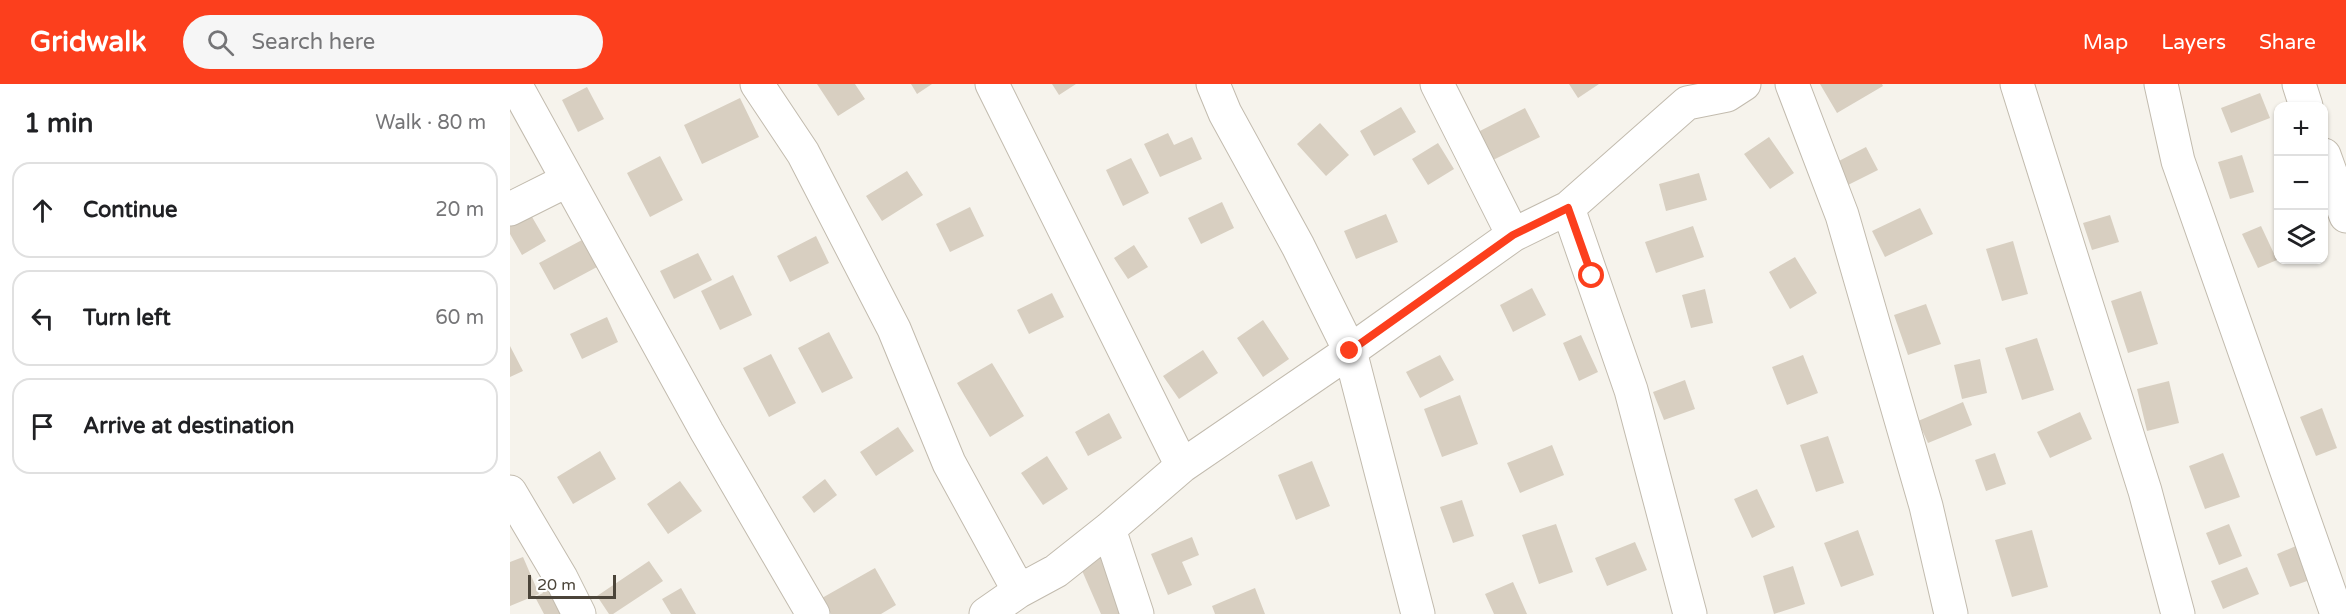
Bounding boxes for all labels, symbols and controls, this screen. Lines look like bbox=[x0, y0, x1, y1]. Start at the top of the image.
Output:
search box bbox=[183, 15, 603, 69]
text: Gridwalk bbox=[30, 25, 147, 59]
icon: search bbox=[204, 26, 237, 59]
text: Search here bbox=[252, 29, 375, 55]
text: Map bbox=[2083, 30, 2128, 55]
text: Layers bbox=[2161, 30, 2226, 55]
text: Share bbox=[2259, 30, 2316, 55]
map controls bbox=[2274, 102, 2328, 264]
button: + bbox=[2274, 102, 2328, 156]
text: 1 min bbox=[24, 108, 93, 139]
text: Walk · 80 m bbox=[375, 111, 486, 135]
button: − bbox=[2274, 156, 2328, 210]
icon: ahead bbox=[26, 194, 59, 227]
text: Continue bbox=[83, 197, 178, 223]
text: 20 m bbox=[435, 198, 484, 222]
button: layers bbox=[2274, 210, 2328, 264]
route start bbox=[1578, 262, 1604, 288]
icon: left bbox=[26, 302, 59, 335]
text: Turn left bbox=[83, 305, 171, 331]
text: 60 m bbox=[435, 306, 484, 330]
route end bbox=[1336, 337, 1362, 363]
icon: arrive bbox=[26, 410, 59, 443]
text: Arrive at destination bbox=[83, 413, 294, 439]
scale bar bbox=[528, 572, 616, 600]
text: 20 m bbox=[537, 575, 576, 595]

